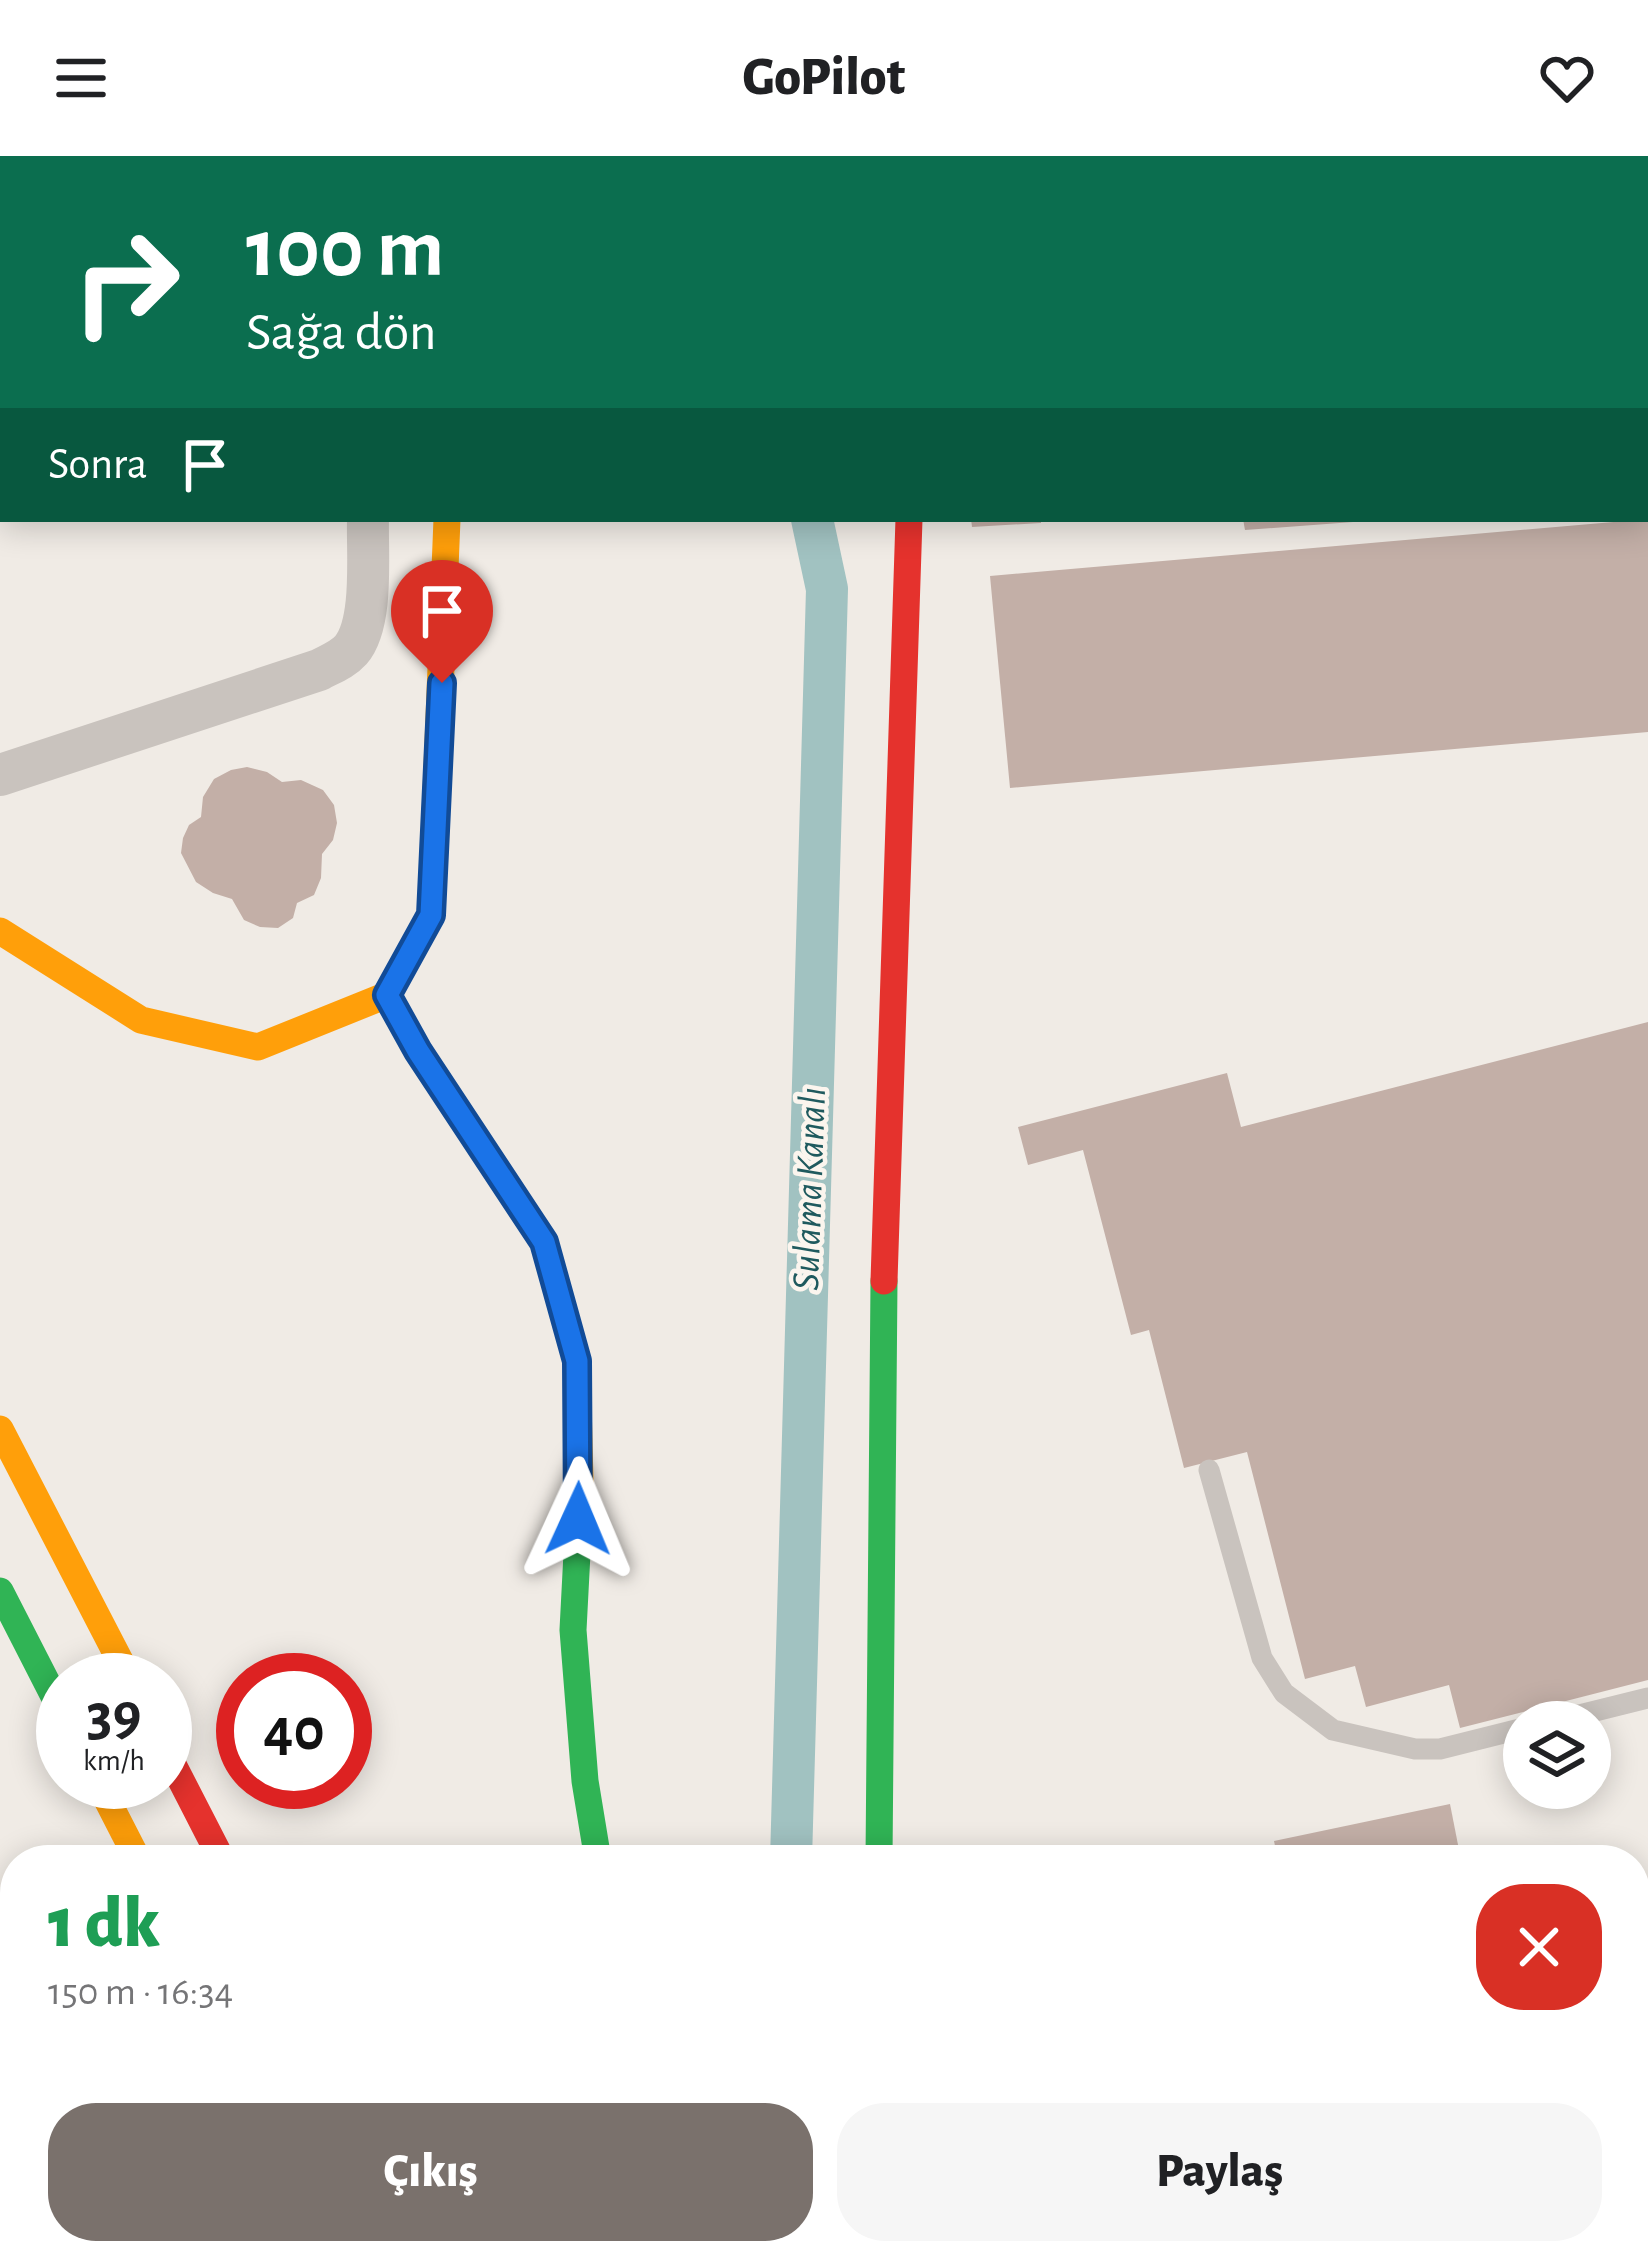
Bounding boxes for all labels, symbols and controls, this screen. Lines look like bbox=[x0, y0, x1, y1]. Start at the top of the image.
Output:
icon: menu bbox=[48, 45, 114, 111]
icon: heart bbox=[1534, 45, 1600, 111]
text: GoPilot bbox=[743, 51, 905, 105]
icon: right bbox=[48, 204, 204, 360]
text: 100 m bbox=[246, 208, 444, 292]
text: Sağa dön bbox=[246, 306, 437, 360]
icon: arrive bbox=[172, 432, 238, 498]
text: Sonra bbox=[48, 442, 148, 487]
pin bbox=[391, 560, 493, 683]
icon: arrive bbox=[409, 578, 475, 644]
water label: Sulama Kanalı bbox=[787, 1087, 833, 1291]
position arrow bbox=[515, 1456, 641, 1582]
speed limit sign: 40 bbox=[216, 1653, 372, 1809]
text: 39 bbox=[87, 1686, 141, 1746]
map controls bbox=[1503, 1701, 1611, 1809]
button: layers bbox=[1503, 1701, 1611, 1809]
text: km/h bbox=[83, 1746, 145, 1776]
button: close bbox=[1476, 1884, 1602, 2010]
text: 1 dk bbox=[48, 1888, 160, 1960]
text: 150 m · 16:34 bbox=[48, 1973, 233, 2012]
button: Çıkış bbox=[48, 2103, 813, 2241]
button: Paylaş bbox=[837, 2103, 1602, 2241]

